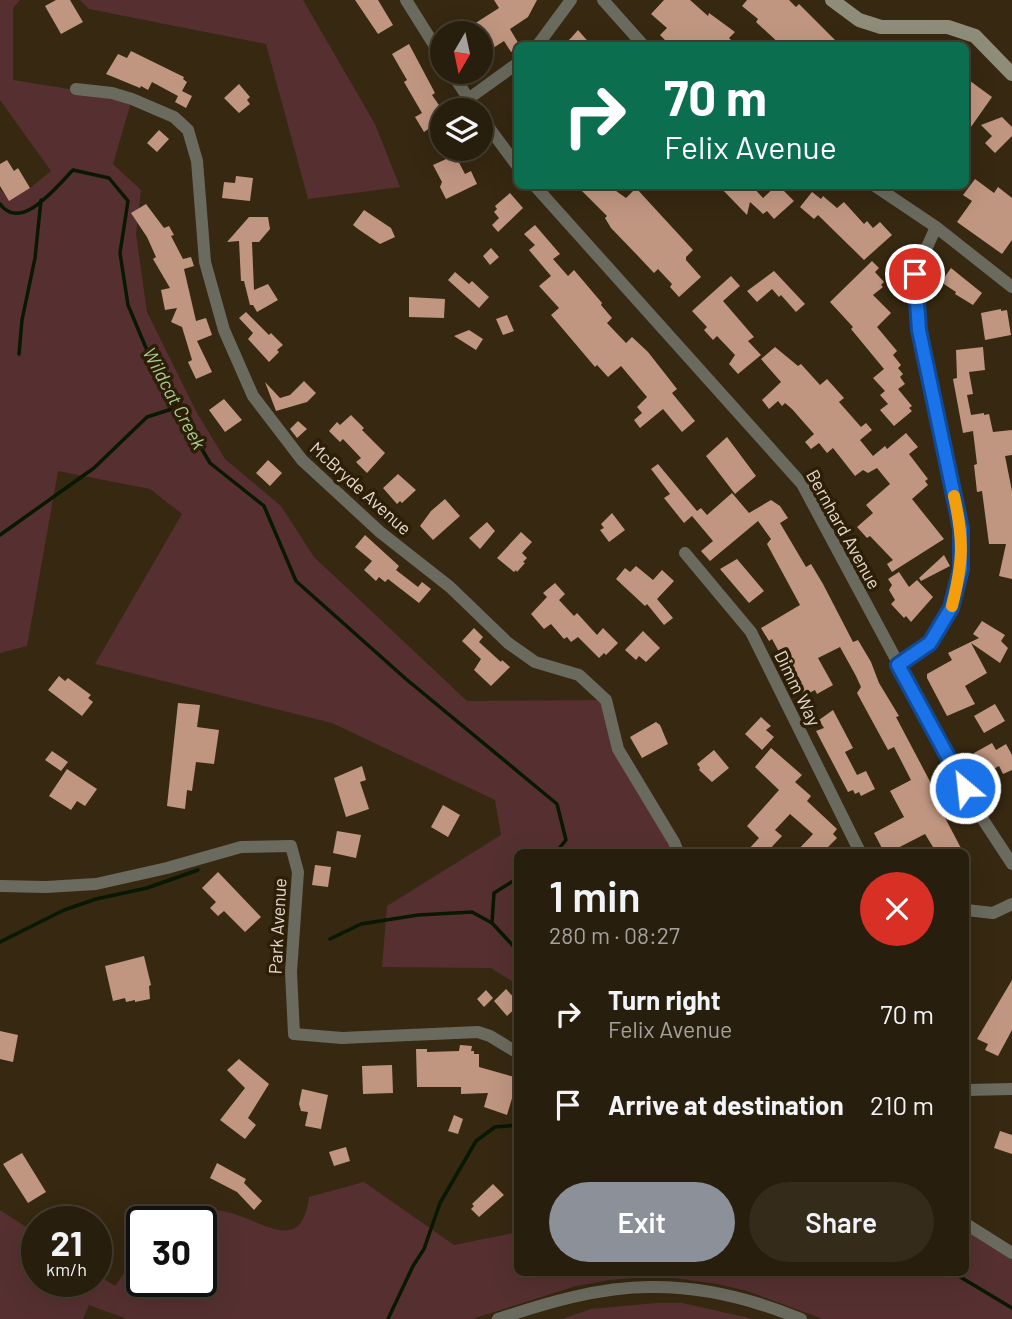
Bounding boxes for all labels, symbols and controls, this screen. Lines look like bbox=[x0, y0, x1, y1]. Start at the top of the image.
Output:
north arrow bbox=[430, 21, 494, 84]
map controls bbox=[430, 21, 493, 161]
text: 70 m bbox=[664, 67, 767, 126]
icon: right bbox=[549, 70, 640, 161]
button: layers bbox=[430, 98, 493, 161]
text: Felix Avenue bbox=[664, 127, 837, 165]
pin bbox=[885, 244, 945, 304]
icon: arrive bbox=[896, 255, 934, 293]
water label: Wildcat Creek bbox=[139, 343, 212, 453]
street label: McBryde Avenue bbox=[306, 437, 416, 539]
street label: Bernhard Avenue bbox=[802, 465, 886, 593]
street label: Dimm Way bbox=[770, 647, 826, 729]
position arrow bbox=[928, 751, 1002, 825]
text: 1 min bbox=[549, 870, 641, 920]
button: close bbox=[860, 872, 934, 946]
street label: Park Avenue bbox=[263, 877, 291, 975]
text: 280 m · 08:27 bbox=[549, 921, 680, 949]
text: Turn right bbox=[608, 984, 721, 1015]
icon: right bbox=[549, 995, 587, 1033]
text: 70 m bbox=[880, 998, 934, 1029]
text: Felix Avenue bbox=[608, 1015, 732, 1043]
icon: arrive bbox=[549, 1086, 587, 1124]
text: Arrive at destination bbox=[608, 1089, 844, 1120]
text: 210 m bbox=[870, 1089, 934, 1120]
button: Exit bbox=[549, 1182, 735, 1262]
button: Share bbox=[749, 1182, 934, 1262]
speed limit sign: 30 bbox=[126, 1206, 217, 1297]
text: 21 bbox=[51, 1221, 82, 1263]
text: km/h bbox=[46, 1258, 87, 1280]

